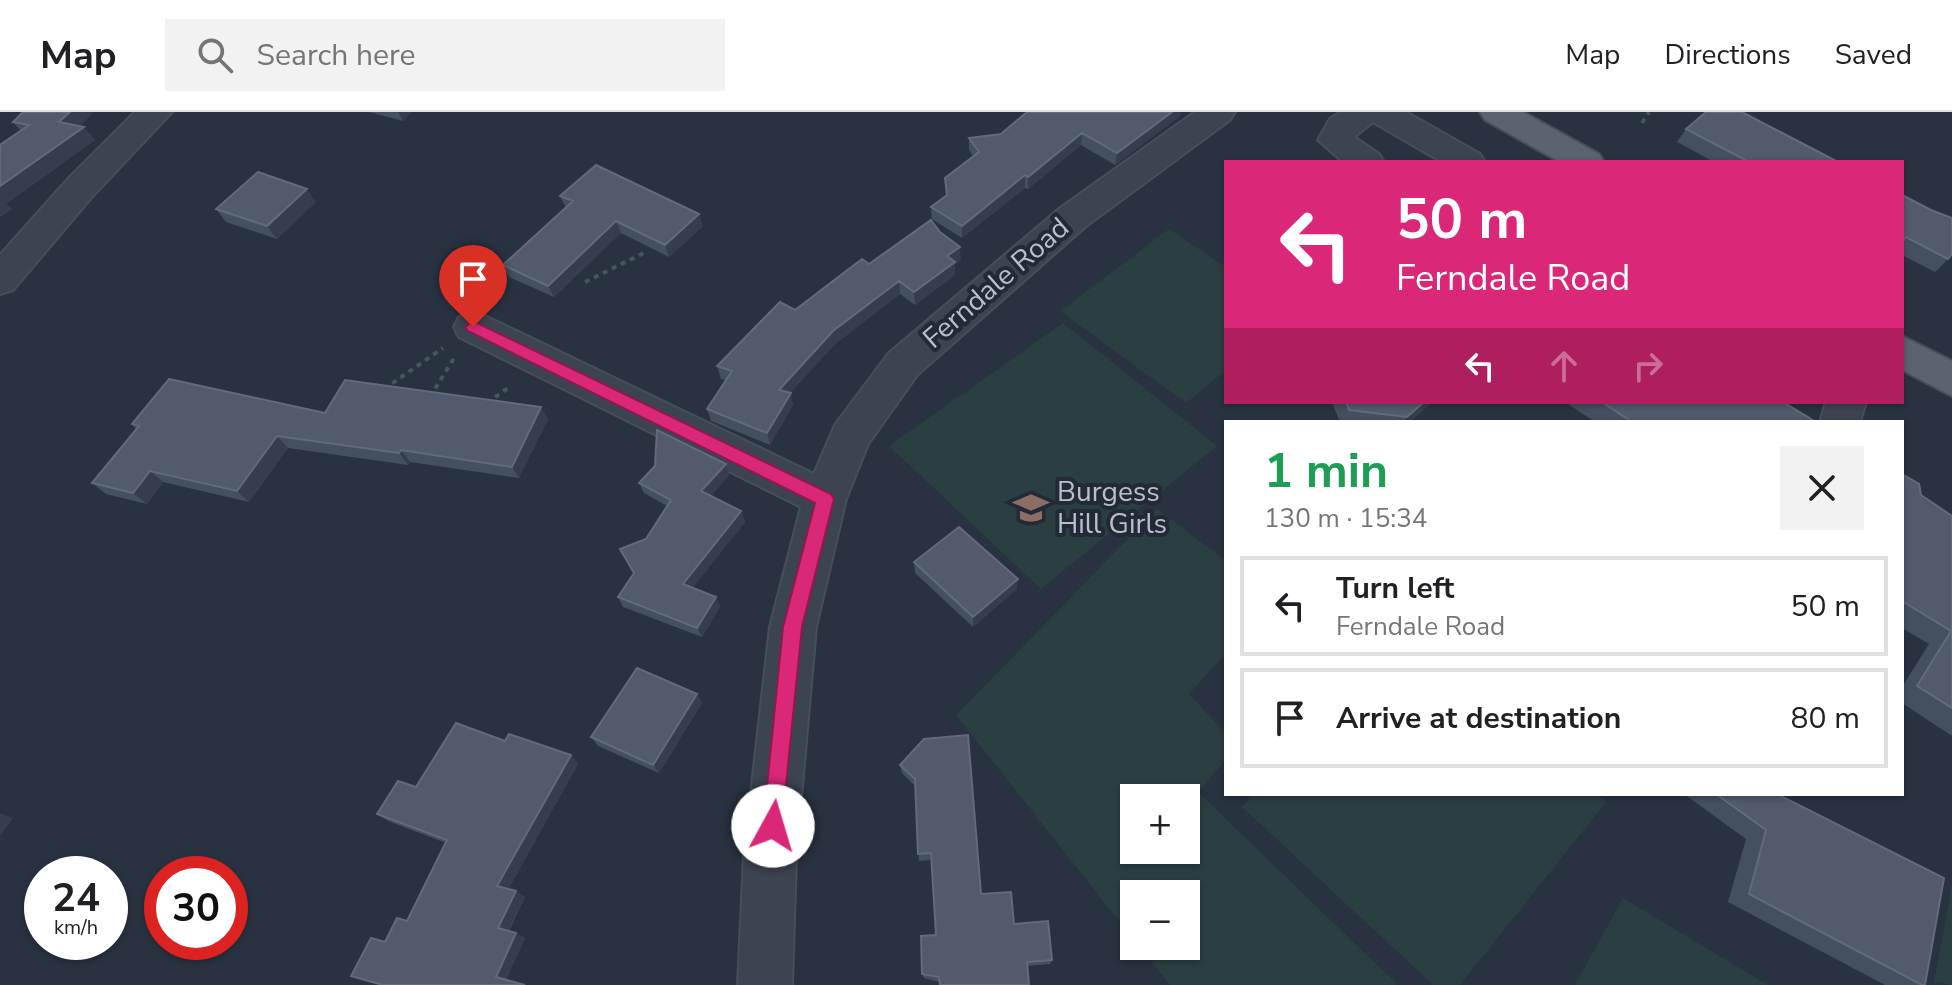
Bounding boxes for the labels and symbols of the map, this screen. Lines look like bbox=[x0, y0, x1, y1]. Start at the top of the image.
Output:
street label: Ferndale Road bbox=[915, 209, 1077, 357]
pin bbox=[439, 245, 507, 327]
place label: Burgess Hill Girls bbox=[1057, 473, 1167, 543]
school or university icon: Burgess Hill Girls bbox=[1012, 489, 1050, 527]
position arrow bbox=[731, 784, 815, 868]
speed limit sign: 30 bbox=[144, 856, 248, 960]

